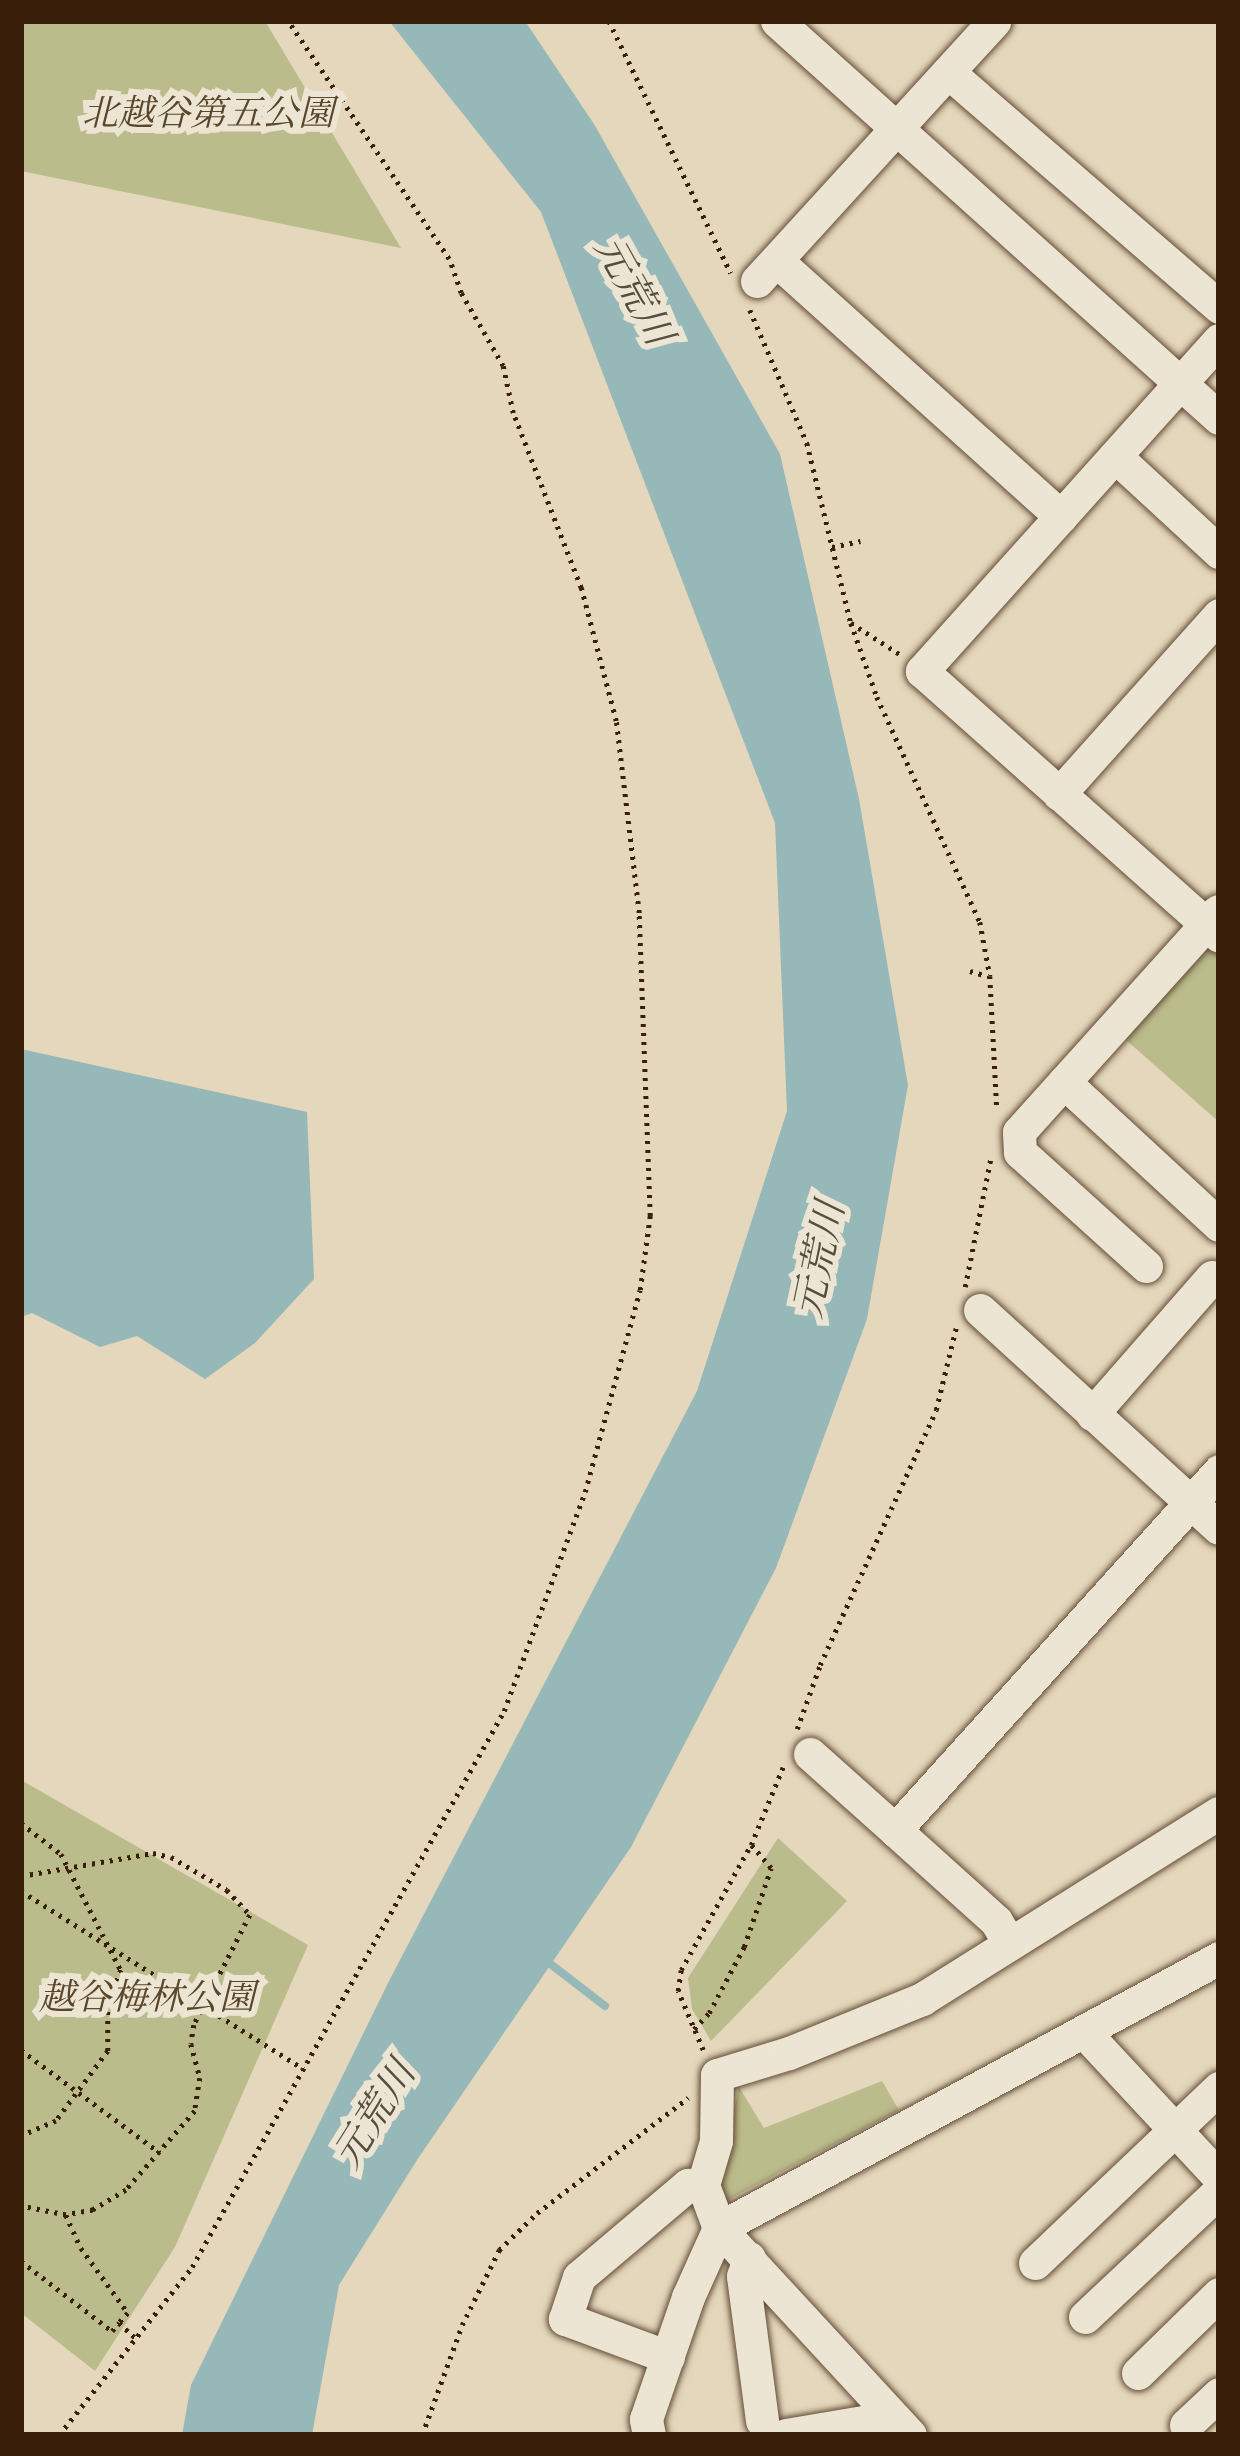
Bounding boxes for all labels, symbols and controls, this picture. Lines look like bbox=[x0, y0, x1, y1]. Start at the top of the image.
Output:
park label: 北越谷第五公園 bbox=[82, 92, 334, 136]
water label: 元荒川 bbox=[584, 228, 682, 354]
water label: 元荒川 bbox=[785, 1198, 855, 1322]
park label: 越谷梅林公園 bbox=[39, 1976, 255, 2020]
water label: 元荒川 bbox=[324, 2053, 426, 2177]

